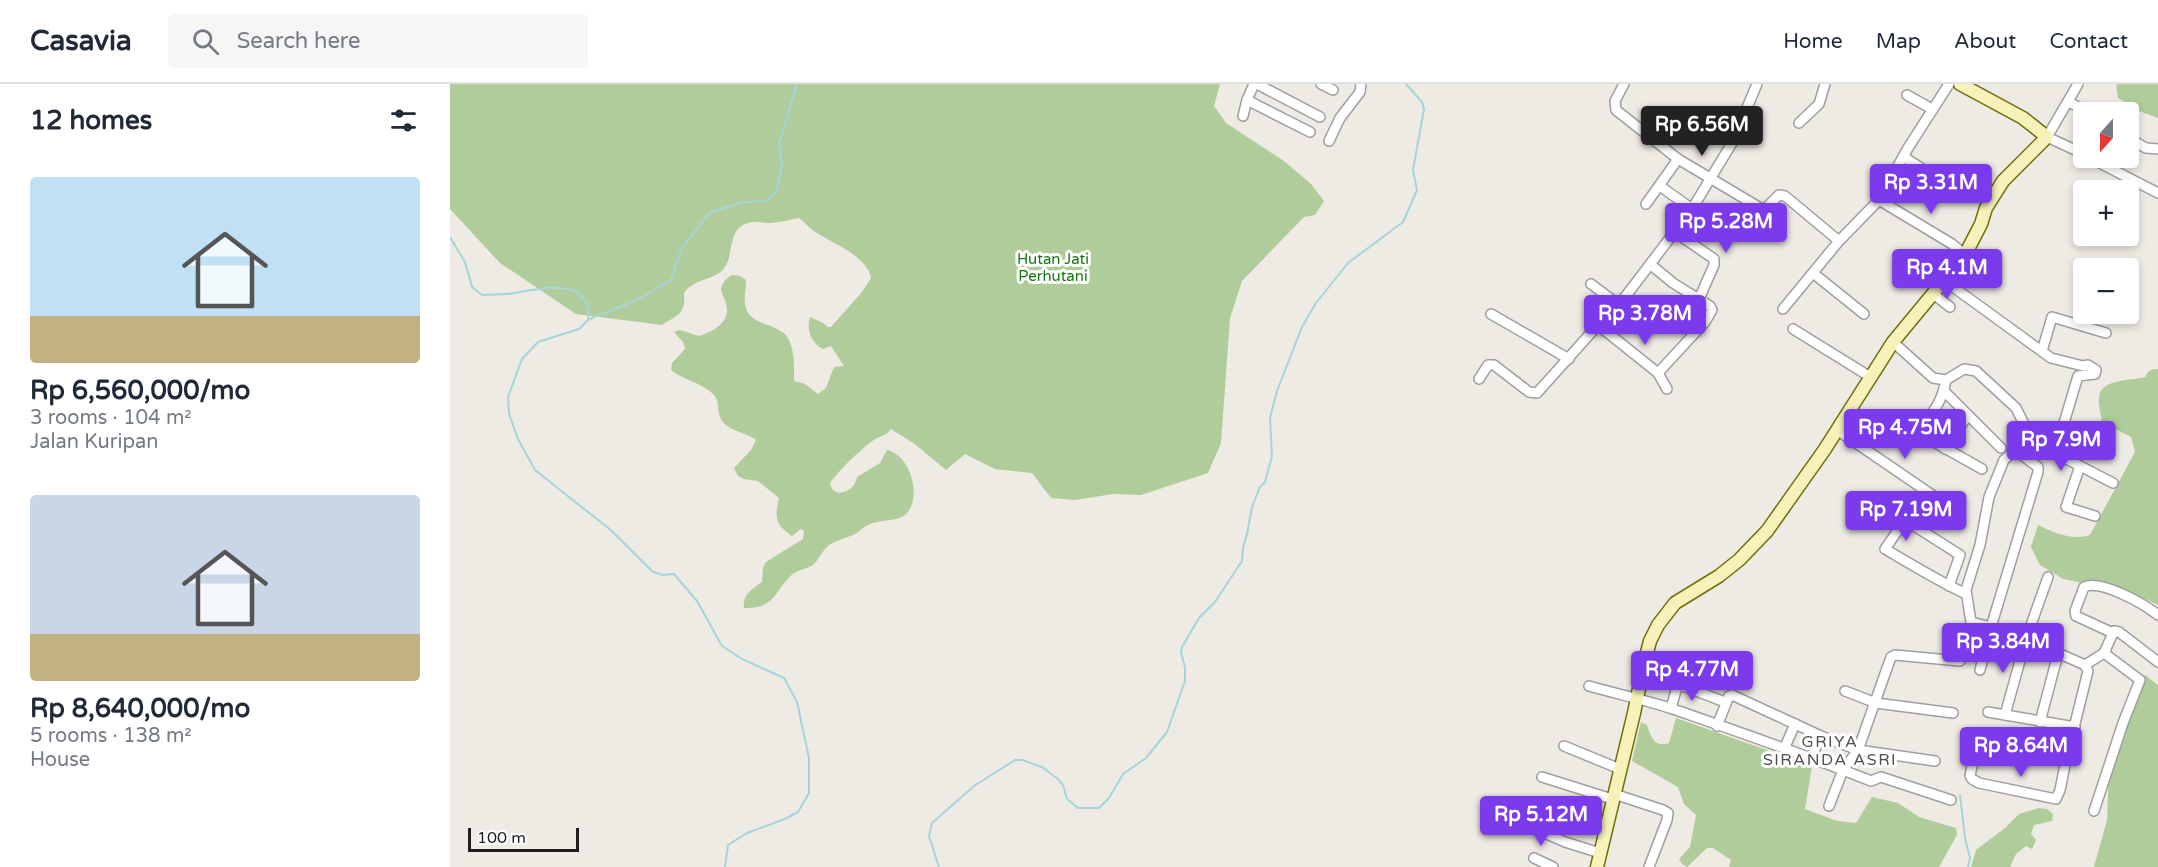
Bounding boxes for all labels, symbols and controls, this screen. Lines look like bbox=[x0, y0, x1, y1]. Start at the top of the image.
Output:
search box bbox=[168, 14, 588, 68]
text: Casavia bbox=[30, 24, 132, 58]
icon: search bbox=[189, 25, 222, 58]
text: Search here bbox=[237, 28, 360, 54]
text: Home bbox=[1783, 29, 1843, 54]
text: Map bbox=[1876, 29, 1921, 54]
text: About bbox=[1954, 29, 2016, 54]
text: Contact bbox=[2049, 29, 2128, 54]
north arrow bbox=[2073, 102, 2139, 168]
map controls bbox=[2073, 102, 2139, 324]
icon: filters bbox=[387, 104, 420, 137]
text: 12 homes bbox=[30, 105, 152, 136]
pin: Rp 6.56M bbox=[1640, 106, 1764, 157]
text: Rp 6.56M bbox=[1655, 113, 1749, 137]
pin: Rp 3.31M bbox=[1869, 164, 1993, 215]
text: Rp 3.31M bbox=[1884, 171, 1978, 195]
button: + bbox=[2073, 180, 2139, 246]
pin: Rp 5.28M bbox=[1664, 203, 1788, 254]
text: Rp 5.28M bbox=[1679, 210, 1773, 234]
icon: home bbox=[171, 216, 279, 324]
pin: Rp 4.1M bbox=[1892, 249, 2002, 300]
park label: Hutan Jati Perhutani bbox=[1017, 250, 1089, 285]
text: Rp 4.1M bbox=[1906, 256, 1988, 280]
button: − bbox=[2073, 258, 2139, 324]
pin: Rp 3.78M bbox=[1583, 295, 1707, 346]
text: Rp 3.78M bbox=[1598, 302, 1692, 326]
text: Rp 6,560,000/mo bbox=[30, 375, 250, 406]
text: 3 rooms · 104 m² bbox=[30, 406, 192, 430]
pin: Rp 4.75M bbox=[1843, 409, 1967, 460]
text: Rp 4.75M bbox=[1858, 416, 1952, 440]
pin: Rp 7.9M bbox=[2006, 421, 2116, 472]
text: Rp 7.9M bbox=[2021, 428, 2101, 452]
text: Jalan Kuripan bbox=[30, 430, 158, 454]
pin: Rp 7.19M bbox=[1844, 491, 1968, 542]
text: Rp 7.19M bbox=[1859, 498, 1953, 522]
icon: home bbox=[171, 534, 279, 642]
pin: Rp 3.84M bbox=[1941, 623, 2065, 674]
text: Rp 3.84M bbox=[1956, 630, 2050, 654]
pin: Rp 4.77M bbox=[1630, 651, 1754, 702]
text: Rp 4.77M bbox=[1645, 658, 1739, 682]
text: Rp 8,640,000/mo bbox=[30, 693, 250, 724]
text: 5 rooms · 138 m² bbox=[30, 724, 192, 748]
pin: Rp 8.64M bbox=[1959, 727, 2083, 778]
district label: GRIYA SIRANDA ASRI bbox=[1763, 732, 1897, 770]
text: Rp 8.64M bbox=[1974, 734, 2068, 758]
text: House bbox=[30, 748, 90, 772]
pin: Rp 5.12M bbox=[1479, 796, 1603, 847]
text: Rp 5.12M bbox=[1494, 803, 1588, 827]
scale bar bbox=[468, 825, 579, 852]
text: 100 m bbox=[477, 828, 526, 848]

